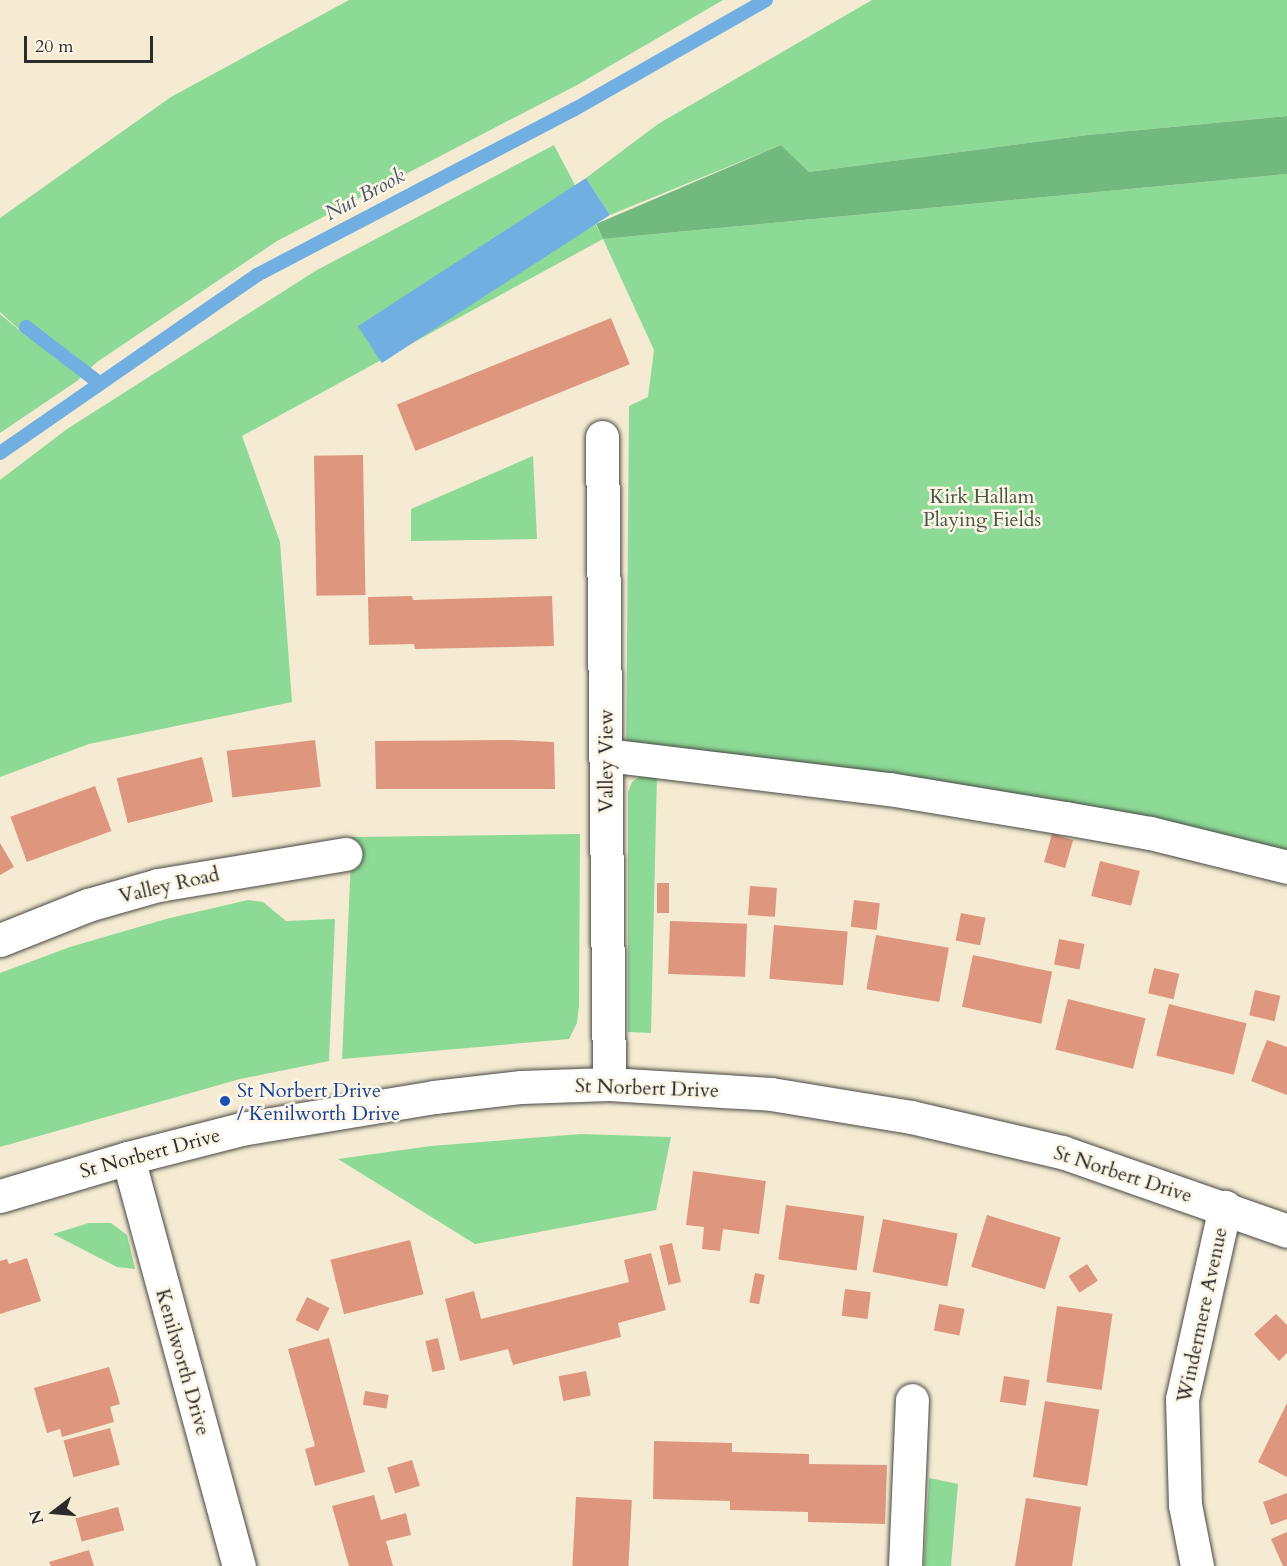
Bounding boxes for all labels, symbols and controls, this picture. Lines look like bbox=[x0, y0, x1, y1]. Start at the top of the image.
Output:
scale bar bbox=[27, 24, 156, 62]
text: 20 m bbox=[35, 34, 74, 59]
water label: Nut Brook bbox=[320, 163, 410, 227]
park label: Kirk Hallam Playing Fields bbox=[923, 484, 1041, 531]
street label: Valley View bbox=[594, 709, 618, 813]
street label: Valley Road bbox=[116, 862, 222, 908]
street label: St Norbert Drive bbox=[575, 1073, 719, 1103]
place label: St Norbert Drive / Kenilworth Drive bbox=[237, 1078, 400, 1125]
marker: St Norbert Drive / Kenilworth Drive bbox=[218, 1094, 232, 1108]
street label: St Norbert Drive bbox=[77, 1123, 223, 1183]
street label: St Norbert Drive bbox=[1051, 1140, 1195, 1208]
street label: Windermere Avenue bbox=[1172, 1225, 1232, 1405]
street label: Kenilworth Drive bbox=[151, 1286, 215, 1438]
north arrow bbox=[24, 1482, 84, 1542]
text: N bbox=[24, 1507, 49, 1527]

